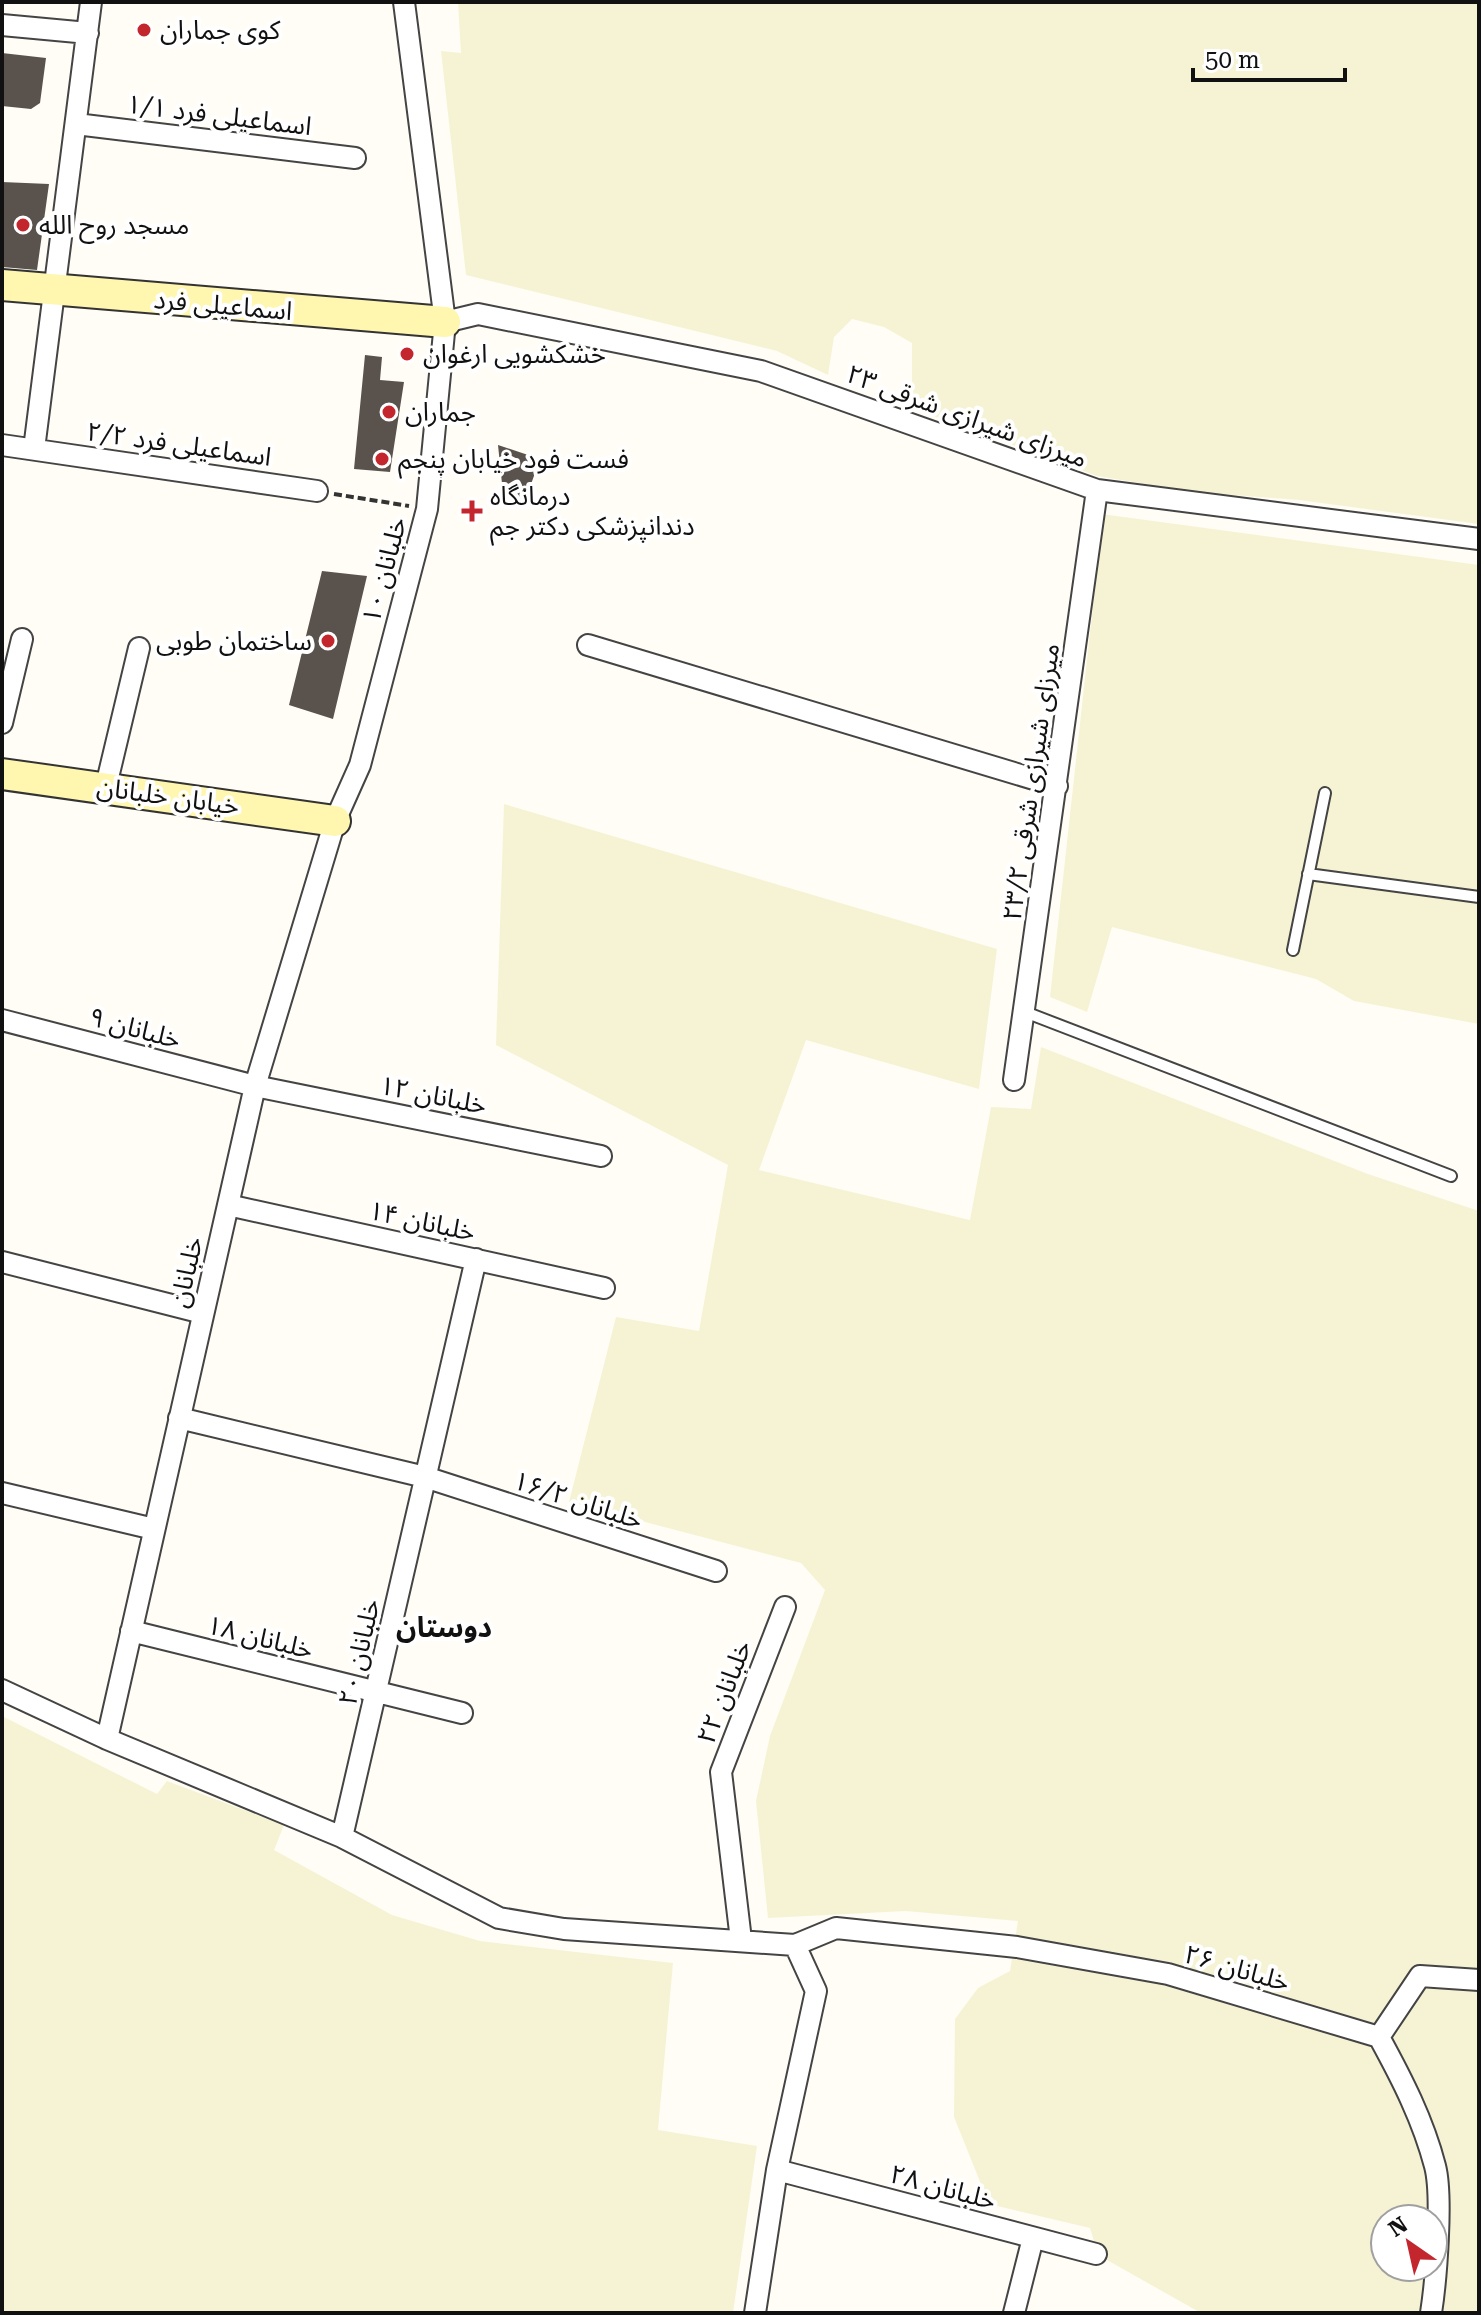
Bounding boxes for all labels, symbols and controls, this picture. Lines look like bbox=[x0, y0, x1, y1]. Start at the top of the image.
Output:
place label: کوی جماران bbox=[160, 15, 280, 45]
marker: کوی جماران bbox=[135, 21, 153, 39]
scale bar bbox=[1193, 32, 1345, 82]
text: 50 m bbox=[1205, 46, 1260, 74]
street label: ۱/۱ اسماعیلی فرد bbox=[125, 89, 313, 141]
place label: مسجد روح الله bbox=[39, 210, 189, 244]
marker: مسجد روح الله bbox=[14, 216, 32, 234]
street label: اسماعیلی فرد bbox=[152, 284, 294, 326]
place label: خشکشویی ارغوان bbox=[423, 339, 606, 369]
marker: خشکشویی ارغوان bbox=[398, 345, 416, 363]
street label: ۲۳ میرزای شیرازی شرقی bbox=[843, 358, 1091, 474]
place label: جماران bbox=[405, 397, 476, 427]
marker: جماران bbox=[380, 403, 398, 421]
street label: ۲/۲ اسماعیلی فرد bbox=[85, 416, 273, 472]
place label: فست فود خیابان پنجم bbox=[398, 444, 629, 479]
marker: فست فود خیابان پنجم bbox=[373, 450, 391, 468]
place label: درمانگاه دندانپزشکی دکتر جم bbox=[490, 481, 695, 546]
marker: درمانگاه دندانپزشکی دکتر جم bbox=[461, 500, 483, 522]
street label: ۱۰ خلبانان bbox=[355, 514, 413, 626]
place label: ساختمان طوبی bbox=[156, 626, 312, 656]
marker: ساختمان طوبی bbox=[319, 632, 337, 650]
street label: ۲۳/۲ میرزای شیرازی شرقی bbox=[997, 641, 1065, 923]
street label: خیابان خلبانان bbox=[95, 771, 241, 821]
street label: ۹ خلبانان bbox=[86, 1001, 184, 1055]
street label: ۱۲ خلبانان bbox=[377, 1070, 489, 1120]
street label: ۱۴ خلبانان bbox=[366, 1195, 478, 1247]
street label: خلبانان bbox=[163, 1234, 209, 1310]
street label: ۱۶/۲ خلبانان bbox=[510, 1465, 646, 1535]
street label: ۲۰ خلبانان bbox=[332, 1596, 386, 1708]
street label: ۱۸ خلبانان bbox=[204, 1609, 316, 1665]
district label: دوستان bbox=[396, 1611, 492, 1644]
street label: ۲۲ خلبانان bbox=[691, 1636, 757, 1748]
street label: ۲۶ خلبانان bbox=[1181, 1939, 1293, 1997]
street label: ۲۸ خلبانان bbox=[887, 2158, 999, 2216]
north arrow bbox=[1369, 2203, 1449, 2283]
text: N bbox=[1384, 2212, 1412, 2242]

